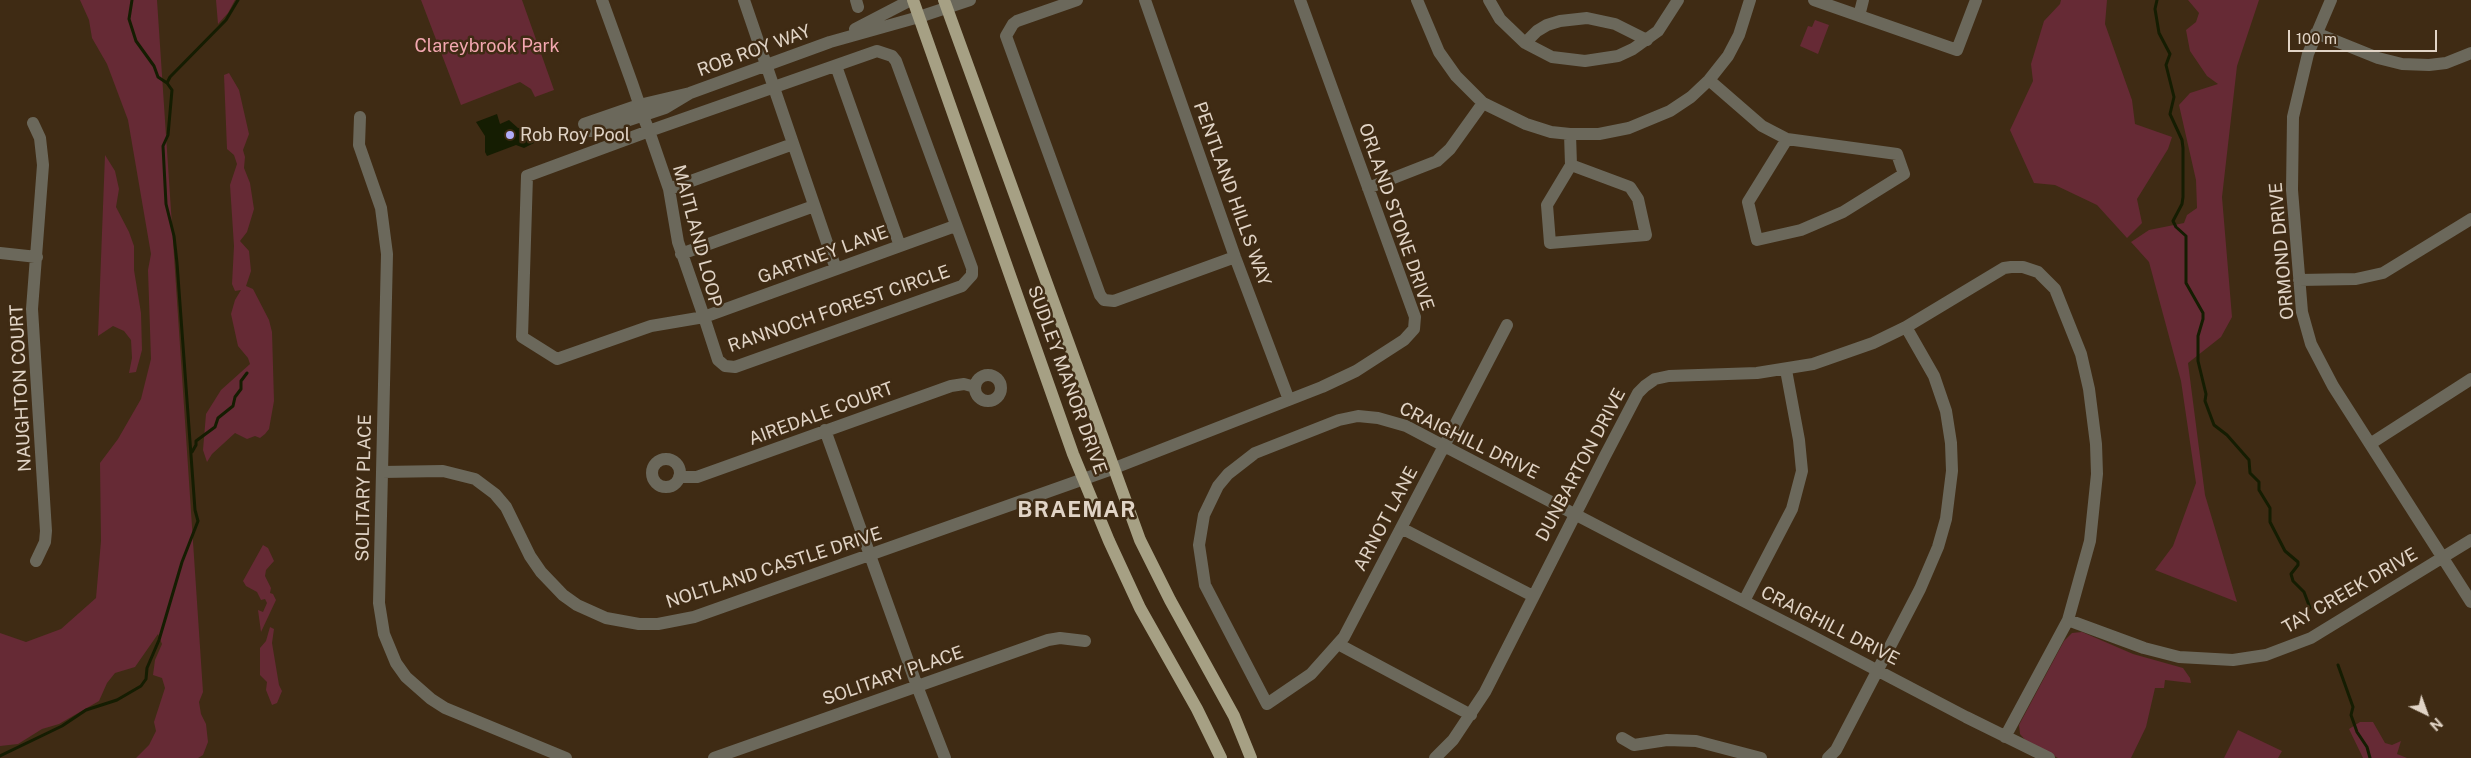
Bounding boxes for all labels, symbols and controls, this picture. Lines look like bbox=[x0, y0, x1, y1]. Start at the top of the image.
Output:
street label: ROB ROY WAY bbox=[694, 20, 814, 82]
scale bar bbox=[2291, 20, 2440, 52]
text: 100 m bbox=[2296, 30, 2337, 47]
park label: Clareybrook Park bbox=[414, 35, 560, 57]
street label: PENTLAND HILLS WAY bbox=[1189, 99, 1275, 289]
street label: ORLAND STONE DRIVE bbox=[1354, 120, 1438, 314]
place label: Rob Roy Pool bbox=[520, 124, 630, 146]
marker: Rob Roy Pool bbox=[504, 129, 516, 141]
street label: MAITLAND LOOP bbox=[668, 163, 726, 309]
street label: ORMOND DRIVE bbox=[2265, 181, 2299, 321]
street label: GARTNEY LANE bbox=[755, 221, 891, 289]
street label: RANNOCH FOREST CIRCLE bbox=[725, 261, 953, 357]
street label: SUDLEY MANOR DRIVE bbox=[1023, 283, 1111, 477]
street label: NAUGHTON COURT bbox=[6, 304, 36, 472]
street label: AIREDALE COURT bbox=[746, 378, 896, 450]
street label: DUNBARTON DRIVE bbox=[1532, 385, 1630, 545]
street label: CRAIGHILL DRIVE bbox=[1396, 398, 1542, 484]
street label: SOLITARY PLACE bbox=[352, 414, 376, 562]
street label: ARNOT LANE bbox=[1349, 463, 1423, 575]
district label: BRAEMAR bbox=[1016, 497, 1138, 523]
street label: NOLTLAND CASTLE DRIVE bbox=[663, 523, 885, 613]
street label: TAY CREEK DRIVE bbox=[2278, 543, 2422, 639]
street label: CRAIGHILL DRIVE bbox=[1757, 582, 1903, 670]
street label: SOLITARY PLACE bbox=[820, 642, 966, 710]
north arrow bbox=[2401, 688, 2451, 738]
text: N bbox=[2427, 715, 2445, 734]

